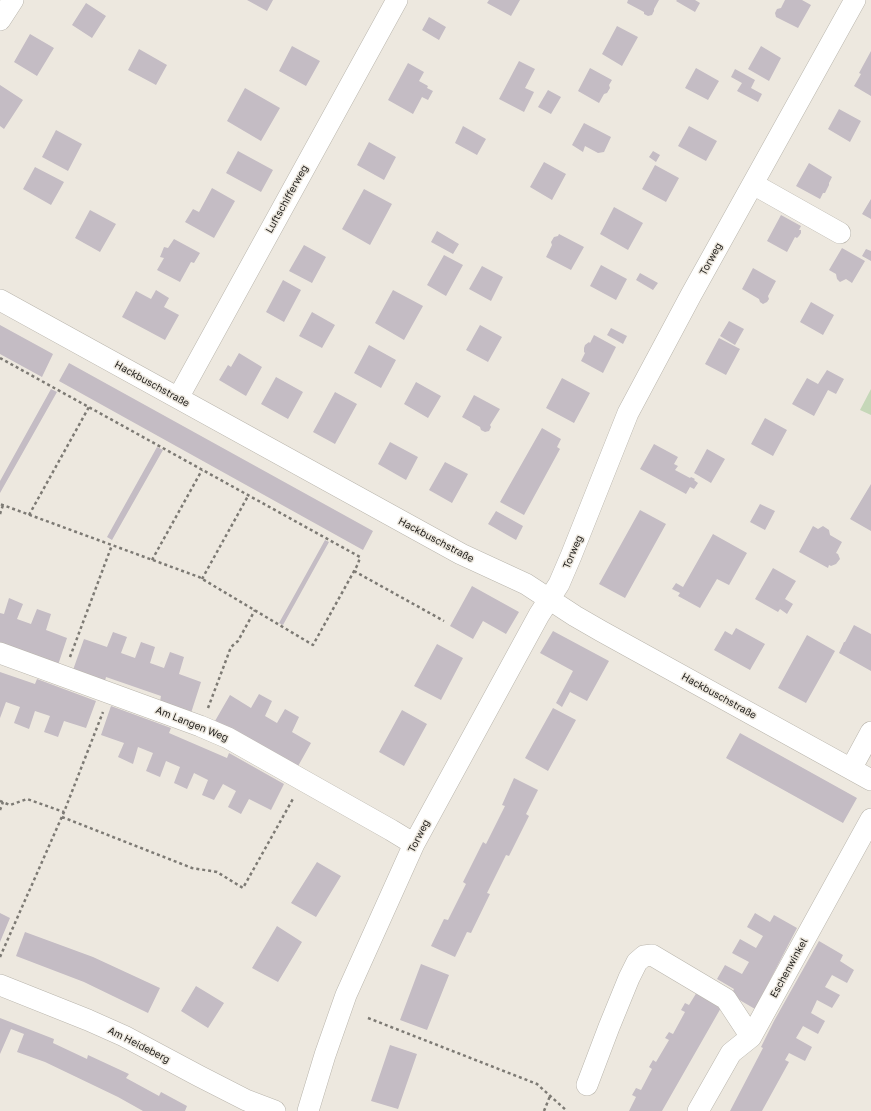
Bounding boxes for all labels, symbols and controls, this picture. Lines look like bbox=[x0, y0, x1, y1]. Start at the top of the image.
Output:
street label: Luftschifferweg bbox=[263, 163, 311, 235]
street label: Torweg bbox=[697, 241, 725, 277]
street label: Hackbuschstraße bbox=[112, 358, 192, 410]
street label: Hackbuschstraße bbox=[396, 515, 476, 565]
street label: Torweg bbox=[561, 533, 585, 571]
street label: Hackbuschstraße bbox=[679, 670, 759, 722]
street label: Am Langen Weg bbox=[154, 704, 230, 744]
street label: Torweg bbox=[406, 818, 432, 854]
street label: Eschenwinkel bbox=[768, 936, 810, 1000]
street label: Am Heideberg bbox=[106, 1024, 172, 1066]

